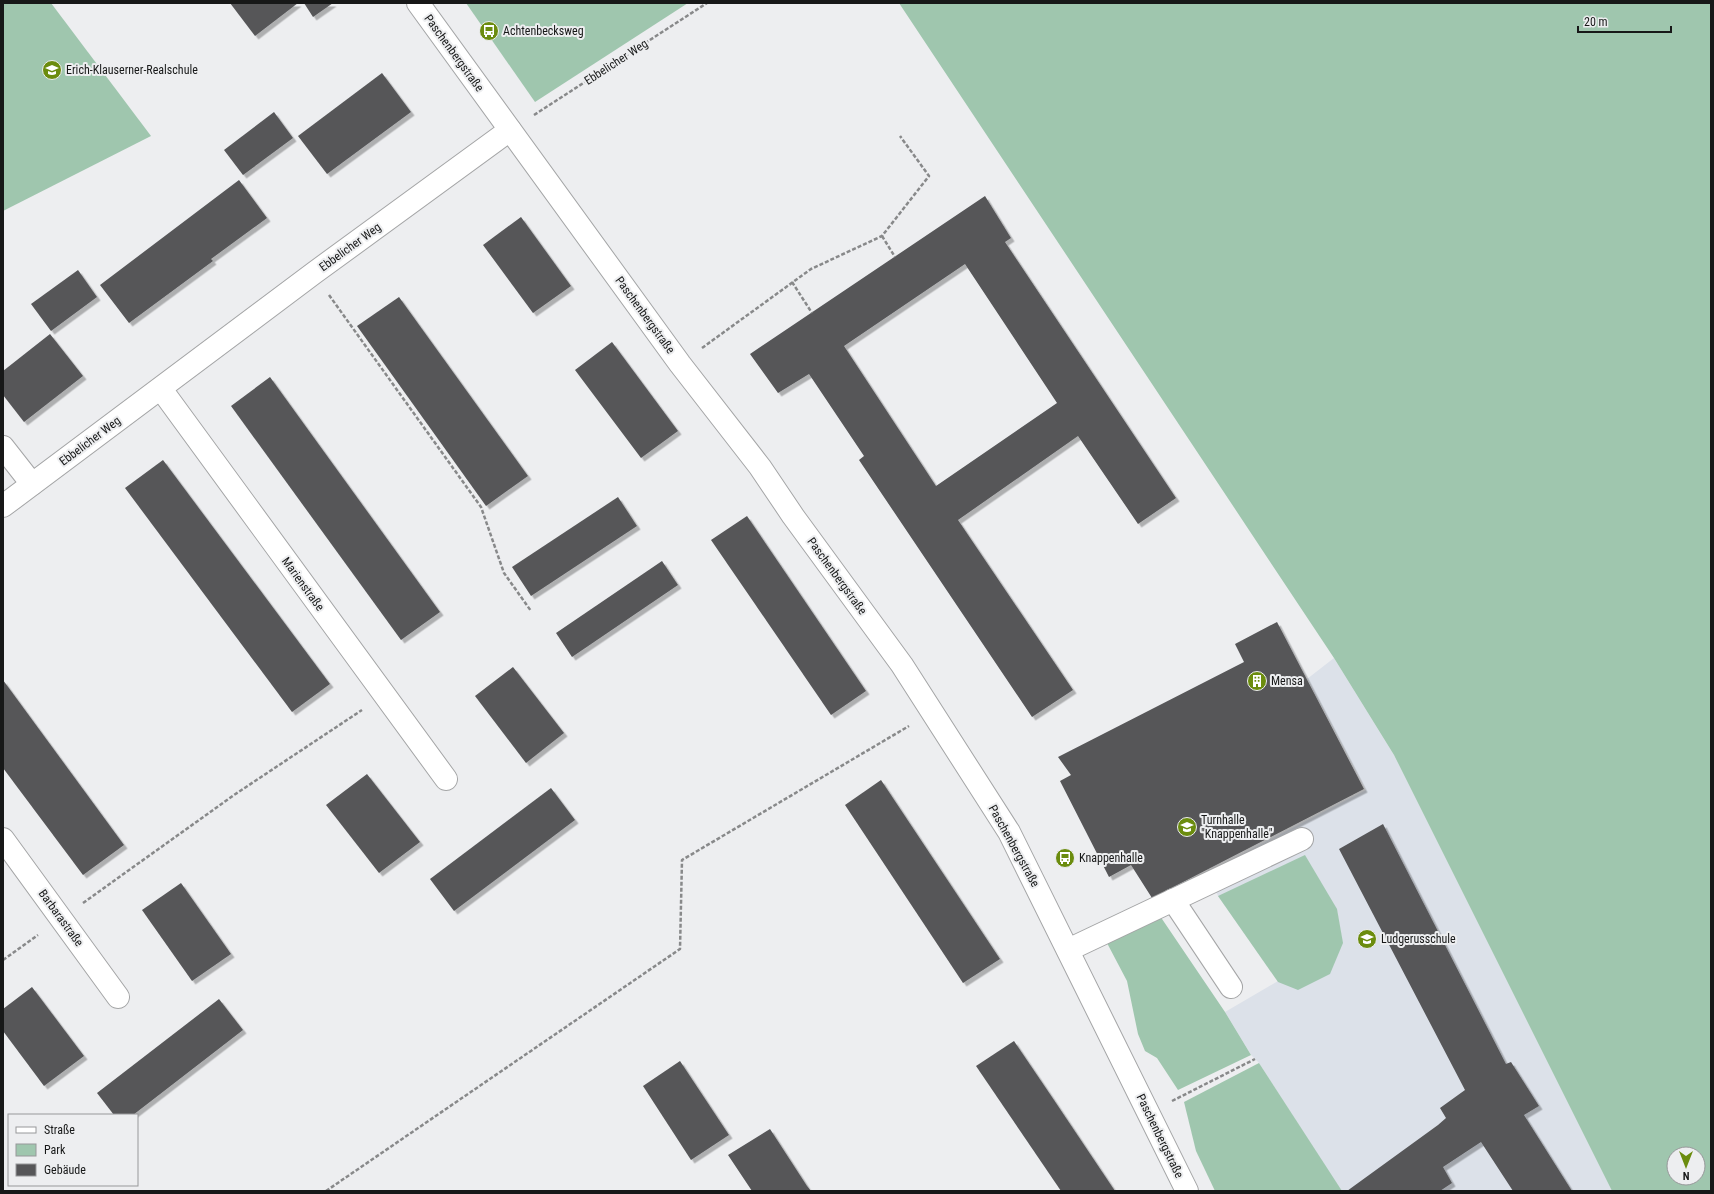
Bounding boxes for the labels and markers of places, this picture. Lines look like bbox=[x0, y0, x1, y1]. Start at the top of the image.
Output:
bus stop icon: Achtenbecksweg bbox=[478, 20, 500, 42]
place label: Achtenbecksweg bbox=[503, 24, 584, 38]
school or university icon: Erich-Klauserner-Realschule bbox=[41, 59, 63, 81]
place label: Erich-Klauserner-Realschule bbox=[66, 63, 198, 77]
building icon: Mensa bbox=[1246, 670, 1268, 692]
place label: Mensa bbox=[1271, 674, 1303, 688]
place label: Turnhalle "Knappenhalle" bbox=[1201, 813, 1273, 841]
school or university icon: Turnhalle "Knappenhalle" bbox=[1176, 816, 1198, 838]
bus stop icon: Knappenhalle bbox=[1054, 847, 1076, 869]
place label: Knappenhalle bbox=[1079, 851, 1143, 865]
school or university icon: Ludgerusschule bbox=[1356, 928, 1378, 950]
place label: Ludgerusschule bbox=[1381, 932, 1456, 946]

